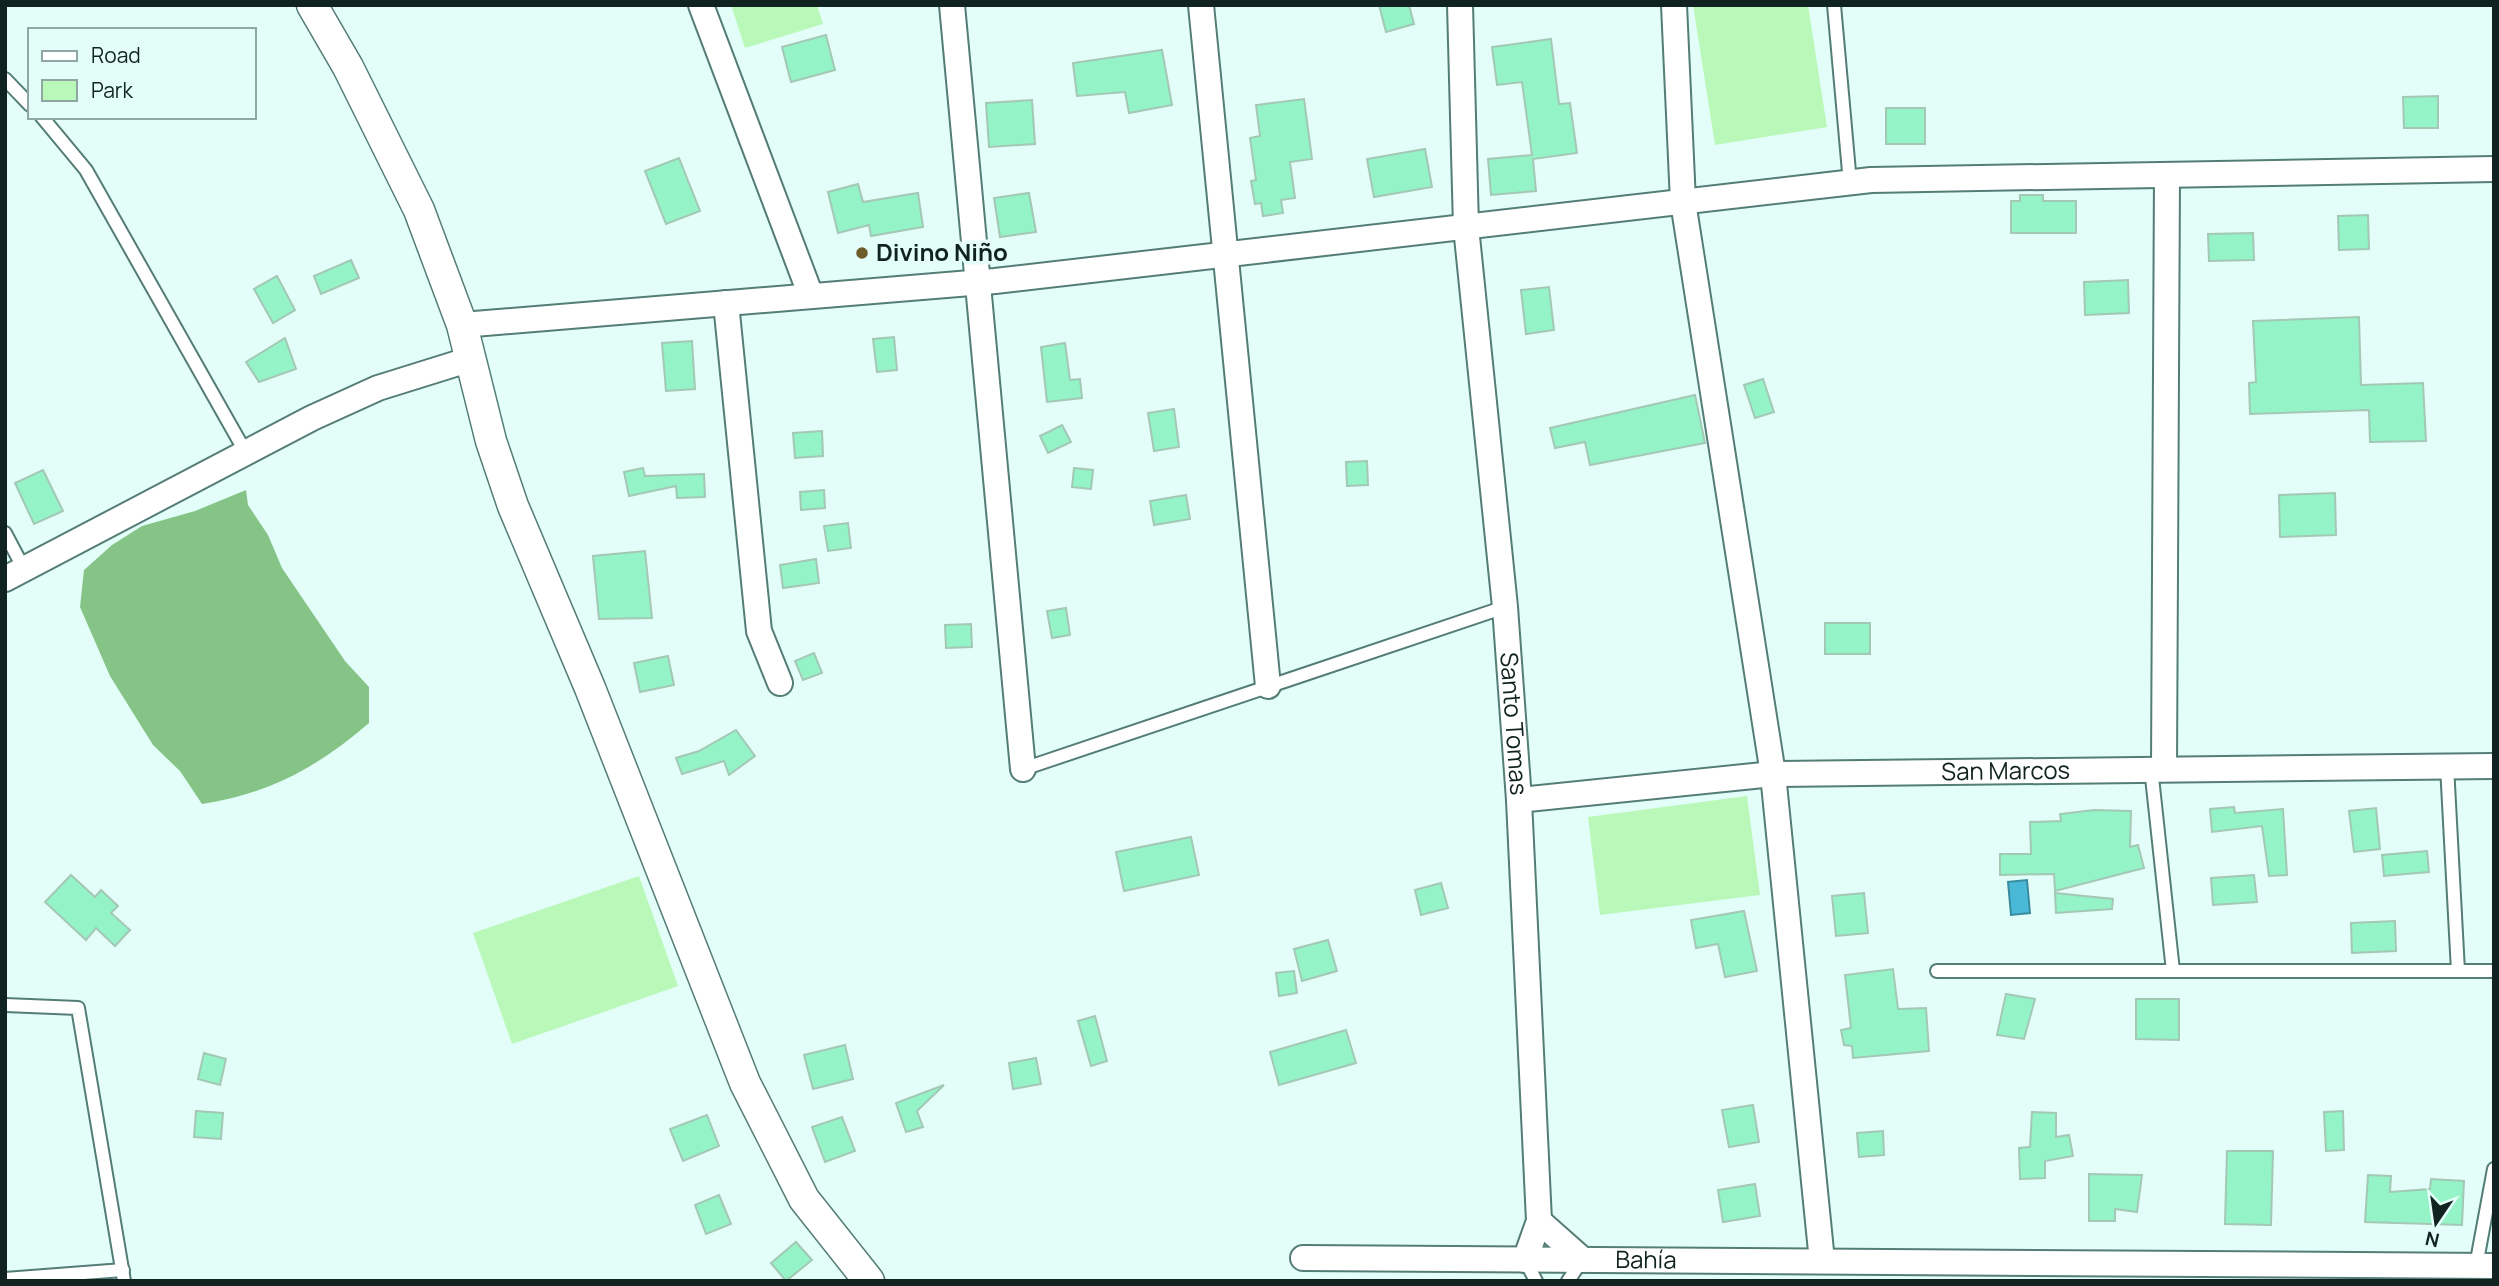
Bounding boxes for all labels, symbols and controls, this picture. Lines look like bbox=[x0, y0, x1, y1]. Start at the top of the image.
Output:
legend bbox=[28, 28, 256, 119]
text: Road bbox=[91, 41, 141, 69]
text: Park bbox=[91, 76, 133, 104]
place label: Divino Niño bbox=[876, 235, 1008, 268]
marker: Divino Niño bbox=[854, 245, 870, 261]
street label: Santo Tomas bbox=[1493, 651, 1537, 796]
street label: San Marcos bbox=[1941, 753, 2070, 787]
north arrow bbox=[2401, 1188, 2471, 1258]
text: N bbox=[2423, 1225, 2442, 1254]
street label: Bahía bbox=[1615, 1242, 1677, 1276]

